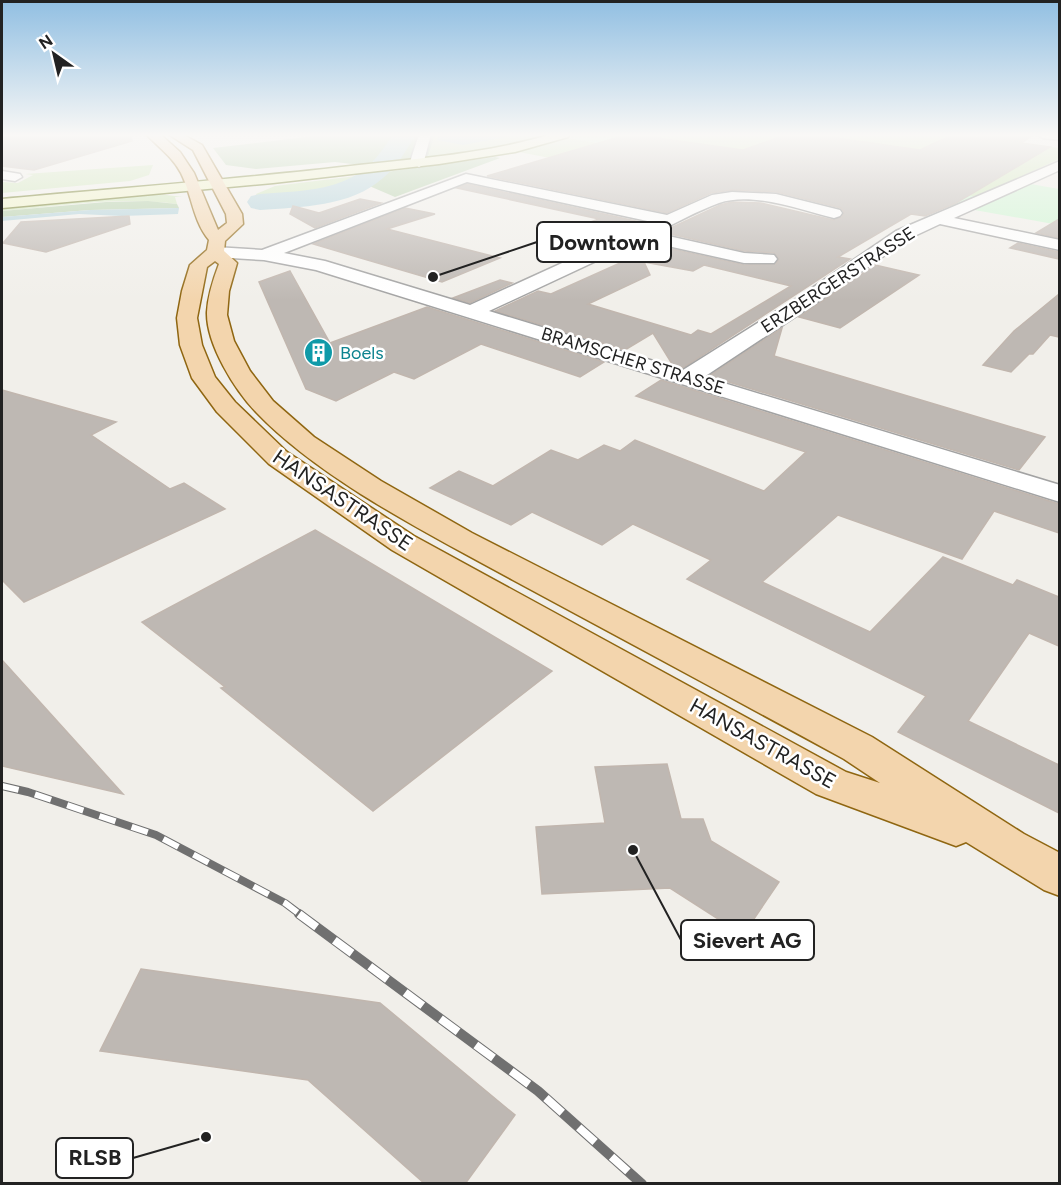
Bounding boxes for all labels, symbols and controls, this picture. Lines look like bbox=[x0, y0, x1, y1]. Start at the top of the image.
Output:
north arrow bbox=[24, 24, 84, 84]
text: N bbox=[35, 31, 56, 53]
callout: Downtown bbox=[537, 222, 671, 262]
street label: ERZBERGERSTRASSE bbox=[757, 222, 919, 338]
text: Downtown bbox=[549, 229, 659, 256]
street label: BRAMSCHER STRASSE bbox=[539, 323, 727, 399]
building icon: Boels bbox=[303, 337, 335, 369]
place label: Boels bbox=[340, 342, 384, 364]
street label: HANSASTRASSE bbox=[268, 444, 418, 556]
street label: HANSASTRASSE bbox=[685, 692, 841, 794]
callout: Sievert AG bbox=[681, 920, 814, 960]
text: Sievert AG bbox=[693, 927, 801, 954]
callout: RLSB bbox=[56, 1138, 133, 1178]
text: RLSB bbox=[69, 1144, 121, 1171]

